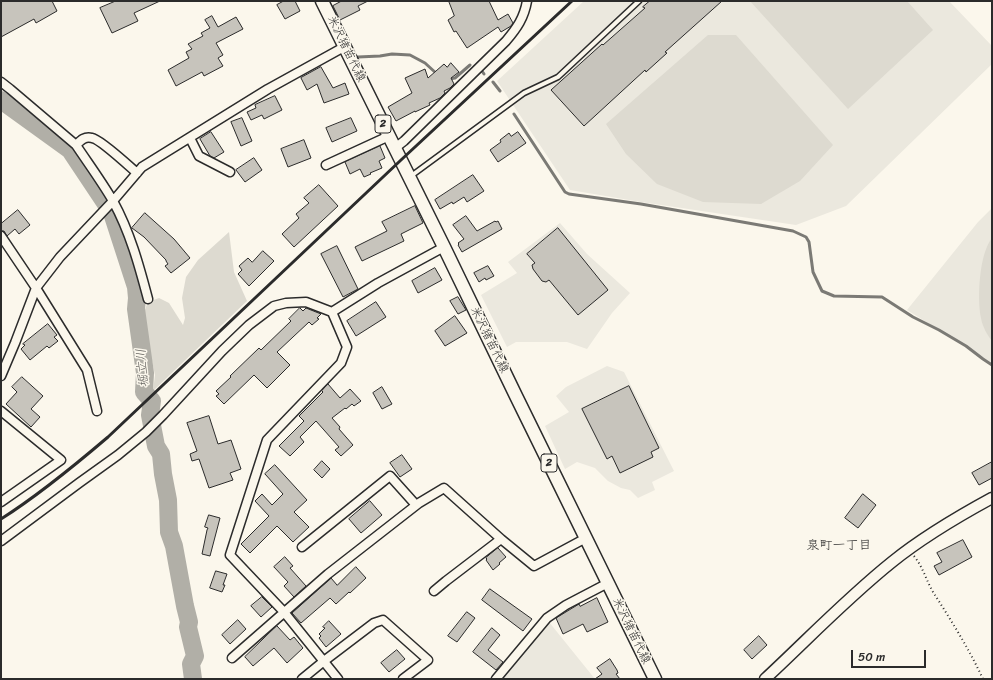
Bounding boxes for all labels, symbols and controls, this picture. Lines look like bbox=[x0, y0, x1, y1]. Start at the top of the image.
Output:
street label: 米沢猪苗代線 bbox=[324, 13, 368, 85]
road number: 2 bbox=[375, 115, 391, 133]
street label: 米沢猪苗代線 bbox=[467, 304, 511, 376]
water label: 堀立川 bbox=[134, 348, 152, 388]
road number: 2 bbox=[541, 454, 557, 472]
district label: 泉町一丁目 bbox=[807, 538, 871, 554]
street label: 米沢猪苗代線 bbox=[609, 595, 653, 667]
scale bar bbox=[853, 642, 928, 668]
text: 50 m bbox=[858, 646, 885, 668]

